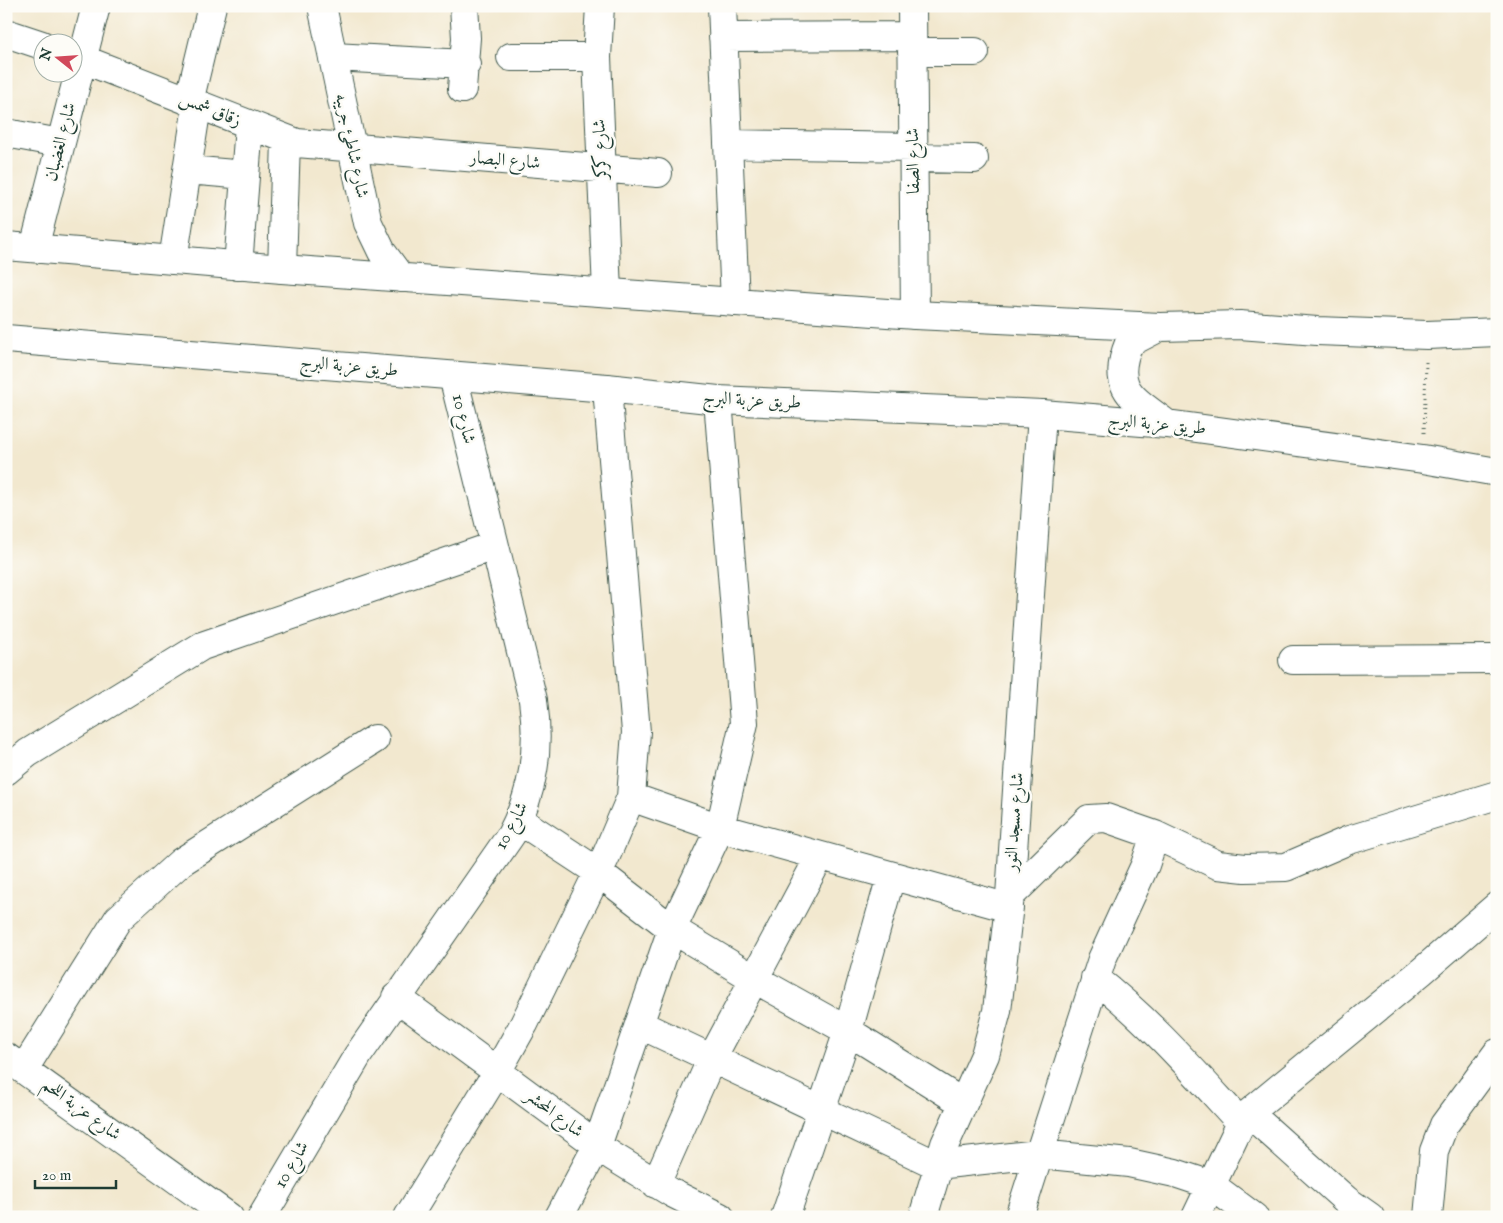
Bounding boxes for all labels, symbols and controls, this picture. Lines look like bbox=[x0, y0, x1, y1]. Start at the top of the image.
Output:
north arrow bbox=[32, 32, 82, 82]
text: N bbox=[36, 46, 57, 64]
street label: زقاق شمس bbox=[176, 87, 244, 133]
street label: شارع شاطئ جريبه bbox=[327, 91, 373, 201]
street label: شارع الغضبان bbox=[40, 100, 84, 184]
street label: شارع كركر bbox=[588, 118, 616, 182]
street label: شارع الصفا bbox=[902, 128, 928, 194]
street label: شارع البصار bbox=[466, 146, 541, 178]
street label: طريق عزبة البرج bbox=[299, 351, 399, 386]
street label: طريق عزبة البرج bbox=[702, 387, 802, 418]
street label: شارع 10 bbox=[444, 392, 480, 447]
street label: طريق عزبة البرج bbox=[1107, 409, 1207, 444]
street label: شارع مسجد النور bbox=[1000, 772, 1032, 874]
street label: شارع 10 bbox=[490, 798, 536, 855]
street label: شارع عزبة اللحم bbox=[34, 1073, 125, 1150]
street label: شارع المحشر bbox=[517, 1083, 588, 1145]
street label: شارع 10 bbox=[269, 1137, 316, 1194]
scale bar bbox=[35, 1158, 116, 1190]
text: 20 m bbox=[42, 1166, 72, 1185]

